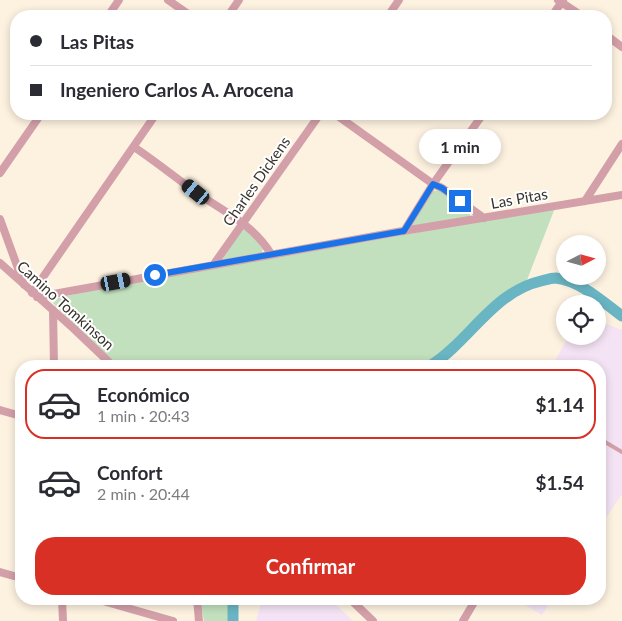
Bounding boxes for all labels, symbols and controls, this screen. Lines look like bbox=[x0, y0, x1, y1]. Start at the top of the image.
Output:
text: Las Pitas bbox=[60, 30, 134, 53]
text: Ingeniero Carlos A. Arocena bbox=[60, 78, 294, 101]
callout: 1 min bbox=[419, 128, 501, 164]
street label: Charles Dickens bbox=[218, 133, 294, 229]
text: 1 min bbox=[440, 137, 480, 156]
car bbox=[179, 177, 212, 207]
street label: Las Pitas bbox=[489, 184, 549, 212]
route end bbox=[449, 190, 471, 212]
north arrow bbox=[556, 235, 606, 285]
map controls bbox=[556, 235, 606, 345]
street label: Camino Tomkinson bbox=[14, 257, 118, 353]
route start bbox=[144, 264, 166, 286]
car bbox=[99, 272, 132, 292]
button: locate bbox=[556, 295, 606, 345]
icon: car bbox=[37, 382, 82, 427]
text: Económico bbox=[97, 383, 190, 406]
text: $1.14 bbox=[535, 393, 584, 416]
text: 1 min · 20:43 bbox=[97, 406, 190, 425]
icon: car bbox=[37, 460, 82, 505]
text: Confort bbox=[97, 461, 162, 484]
text: $1.54 bbox=[535, 471, 584, 494]
text: 2 min · 20:44 bbox=[97, 484, 190, 503]
button: Confirmar bbox=[35, 537, 586, 595]

